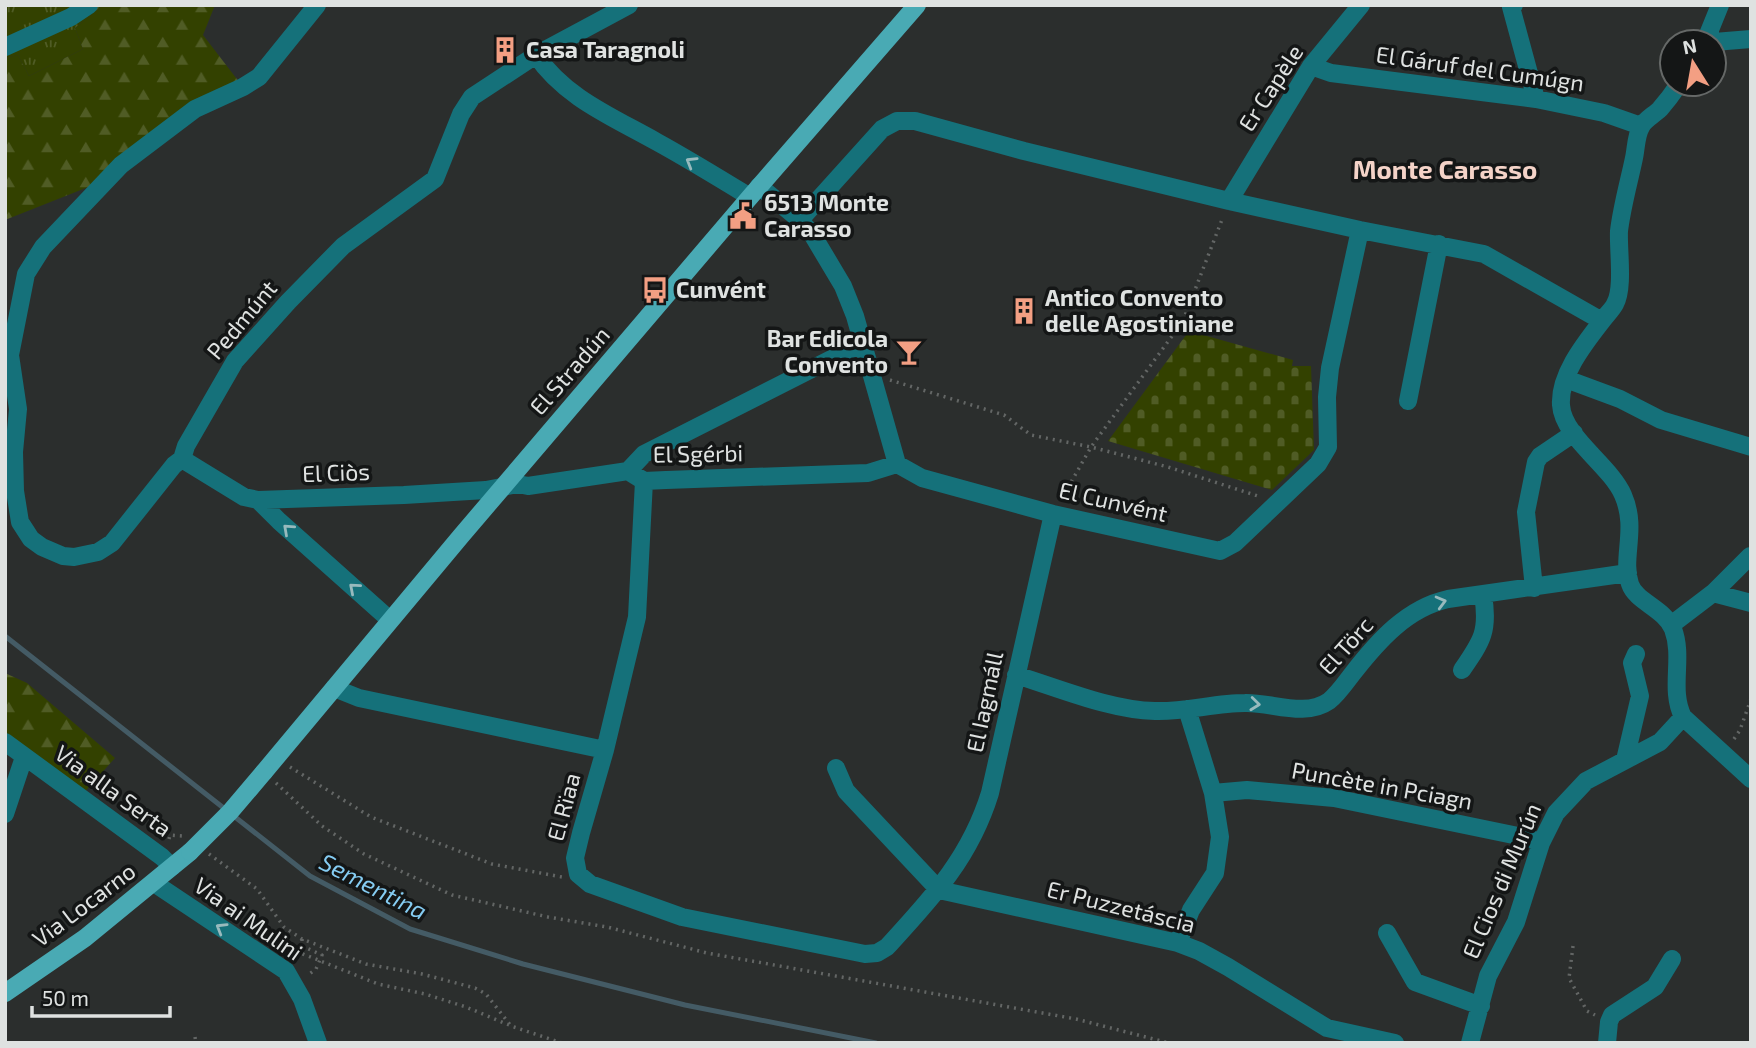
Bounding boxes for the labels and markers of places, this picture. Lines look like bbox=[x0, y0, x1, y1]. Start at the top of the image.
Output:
building icon: Casa Taragnoli bbox=[490, 35, 520, 65]
place label: Casa Taragnoli bbox=[526, 35, 685, 63]
place label: 6513 Monte Carasso bbox=[764, 188, 889, 242]
public building icon: 6513 Monte Carasso bbox=[728, 201, 758, 231]
bus stop icon: Cunvént bbox=[640, 275, 670, 305]
place label: Cunvént bbox=[676, 275, 766, 303]
place label: Antico Convento delle Agostiniane bbox=[1045, 283, 1234, 337]
building icon: Antico Convento delle Agostiniane bbox=[1009, 296, 1039, 326]
place label: Bar Edicola Convento bbox=[767, 324, 888, 378]
bar icon: Bar Edicola Convento bbox=[894, 337, 924, 367]

